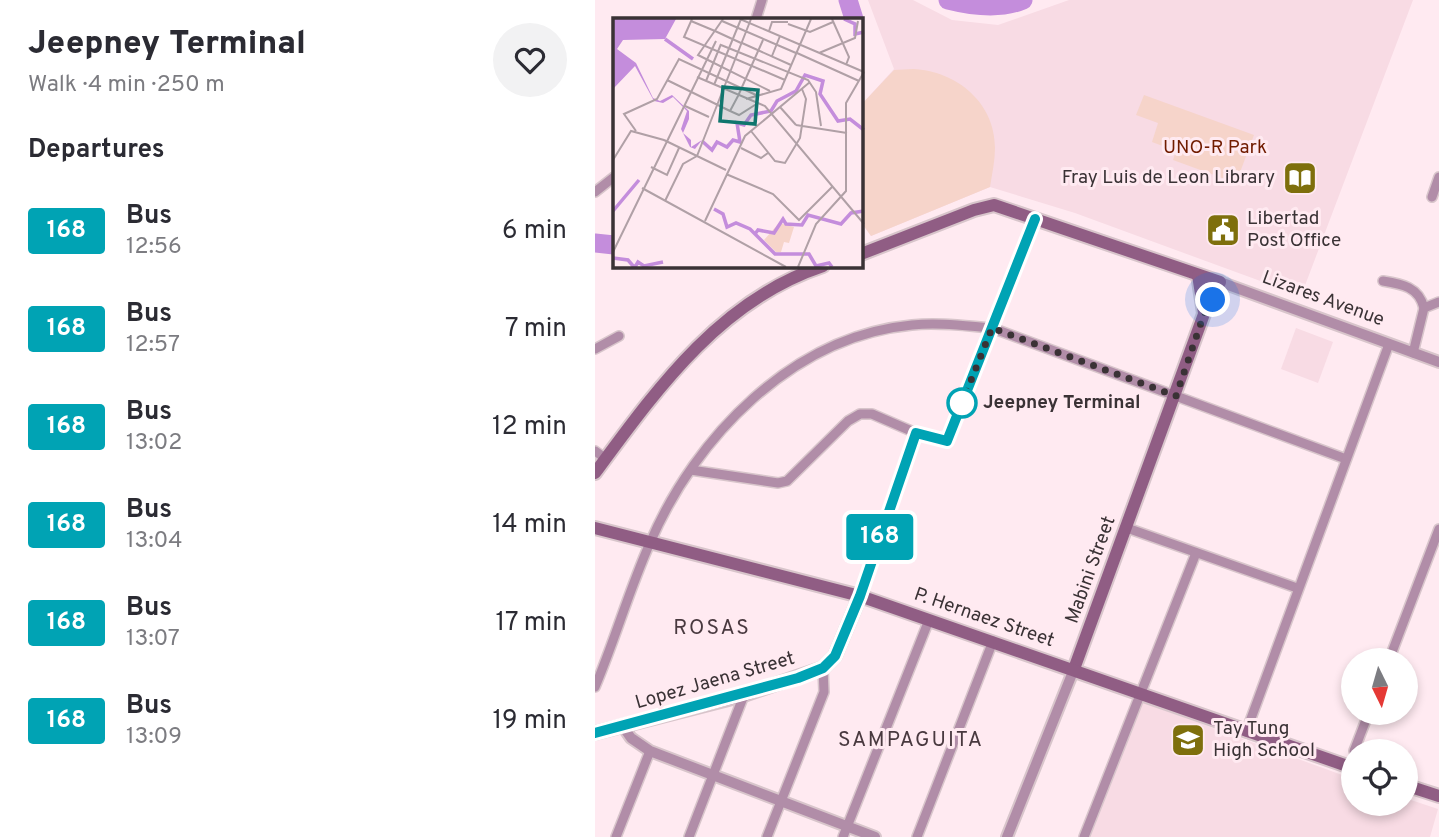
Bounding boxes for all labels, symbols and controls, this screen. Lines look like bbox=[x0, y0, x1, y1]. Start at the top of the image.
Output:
inset map bbox=[613, 18, 863, 268]
button: heart bbox=[493, 23, 567, 97]
text: Jeepney Terminal bbox=[28, 24, 306, 66]
text: Walk · 4 min · 250 m bbox=[28, 71, 225, 100]
text: Departures bbox=[28, 134, 165, 167]
park label: UNO-R Park bbox=[1163, 136, 1267, 160]
library icon: Fray Luis de Leon Library bbox=[1281, 159, 1319, 197]
place label: Fray Luis de Leon Library bbox=[1062, 166, 1275, 190]
text: Bus bbox=[126, 200, 172, 233]
place label: Libertad Post Office bbox=[1247, 207, 1341, 253]
public building icon: Libertad Post Office bbox=[1204, 211, 1242, 249]
text: 6 min bbox=[502, 215, 567, 248]
text: 168 bbox=[47, 216, 86, 246]
text: 12:56 bbox=[126, 233, 182, 262]
street label: Lizares Avenue bbox=[1259, 266, 1387, 332]
your location bbox=[1195, 282, 1230, 317]
text: Bus bbox=[126, 298, 172, 331]
text: 7 min bbox=[505, 313, 567, 346]
text: 168 bbox=[47, 314, 86, 344]
text: 12:57 bbox=[126, 331, 180, 360]
marker: Jeepney Terminal bbox=[947, 388, 977, 418]
place label: Jeepney Terminal bbox=[983, 391, 1141, 415]
text: Bus bbox=[126, 396, 172, 429]
text: 12 min bbox=[492, 411, 567, 444]
text: 168 bbox=[47, 412, 86, 442]
text: 13:02 bbox=[126, 429, 182, 458]
text: Bus bbox=[126, 494, 172, 527]
text: 14 min bbox=[492, 509, 567, 542]
text: 168 bbox=[47, 510, 86, 540]
street label: Mabini Street bbox=[1060, 513, 1122, 627]
line badge: 168 bbox=[840, 514, 920, 560]
text: 168 bbox=[860, 522, 900, 552]
text: 13:04 bbox=[126, 527, 183, 556]
street label: P. Hernaez Street bbox=[911, 583, 1057, 653]
text: Bus bbox=[126, 592, 172, 625]
text: 17 min bbox=[495, 607, 567, 640]
text: 168 bbox=[47, 608, 86, 638]
district label: ROSAS bbox=[673, 615, 751, 642]
text: 13:07 bbox=[126, 625, 180, 654]
street label: Lopez Jaena Street bbox=[632, 647, 798, 715]
north arrow bbox=[1341, 648, 1417, 724]
map controls bbox=[1341, 648, 1418, 816]
text: Bus bbox=[126, 690, 172, 723]
text: 19 min bbox=[492, 705, 567, 738]
text: 168 bbox=[47, 706, 86, 736]
place label: Tay Tung High School bbox=[1213, 717, 1315, 763]
school or university icon: Tay Tung High School bbox=[1169, 721, 1207, 759]
text: 13:09 bbox=[126, 723, 182, 752]
district label: SAMPAGUITA bbox=[838, 727, 984, 754]
button: locate bbox=[1341, 739, 1418, 816]

